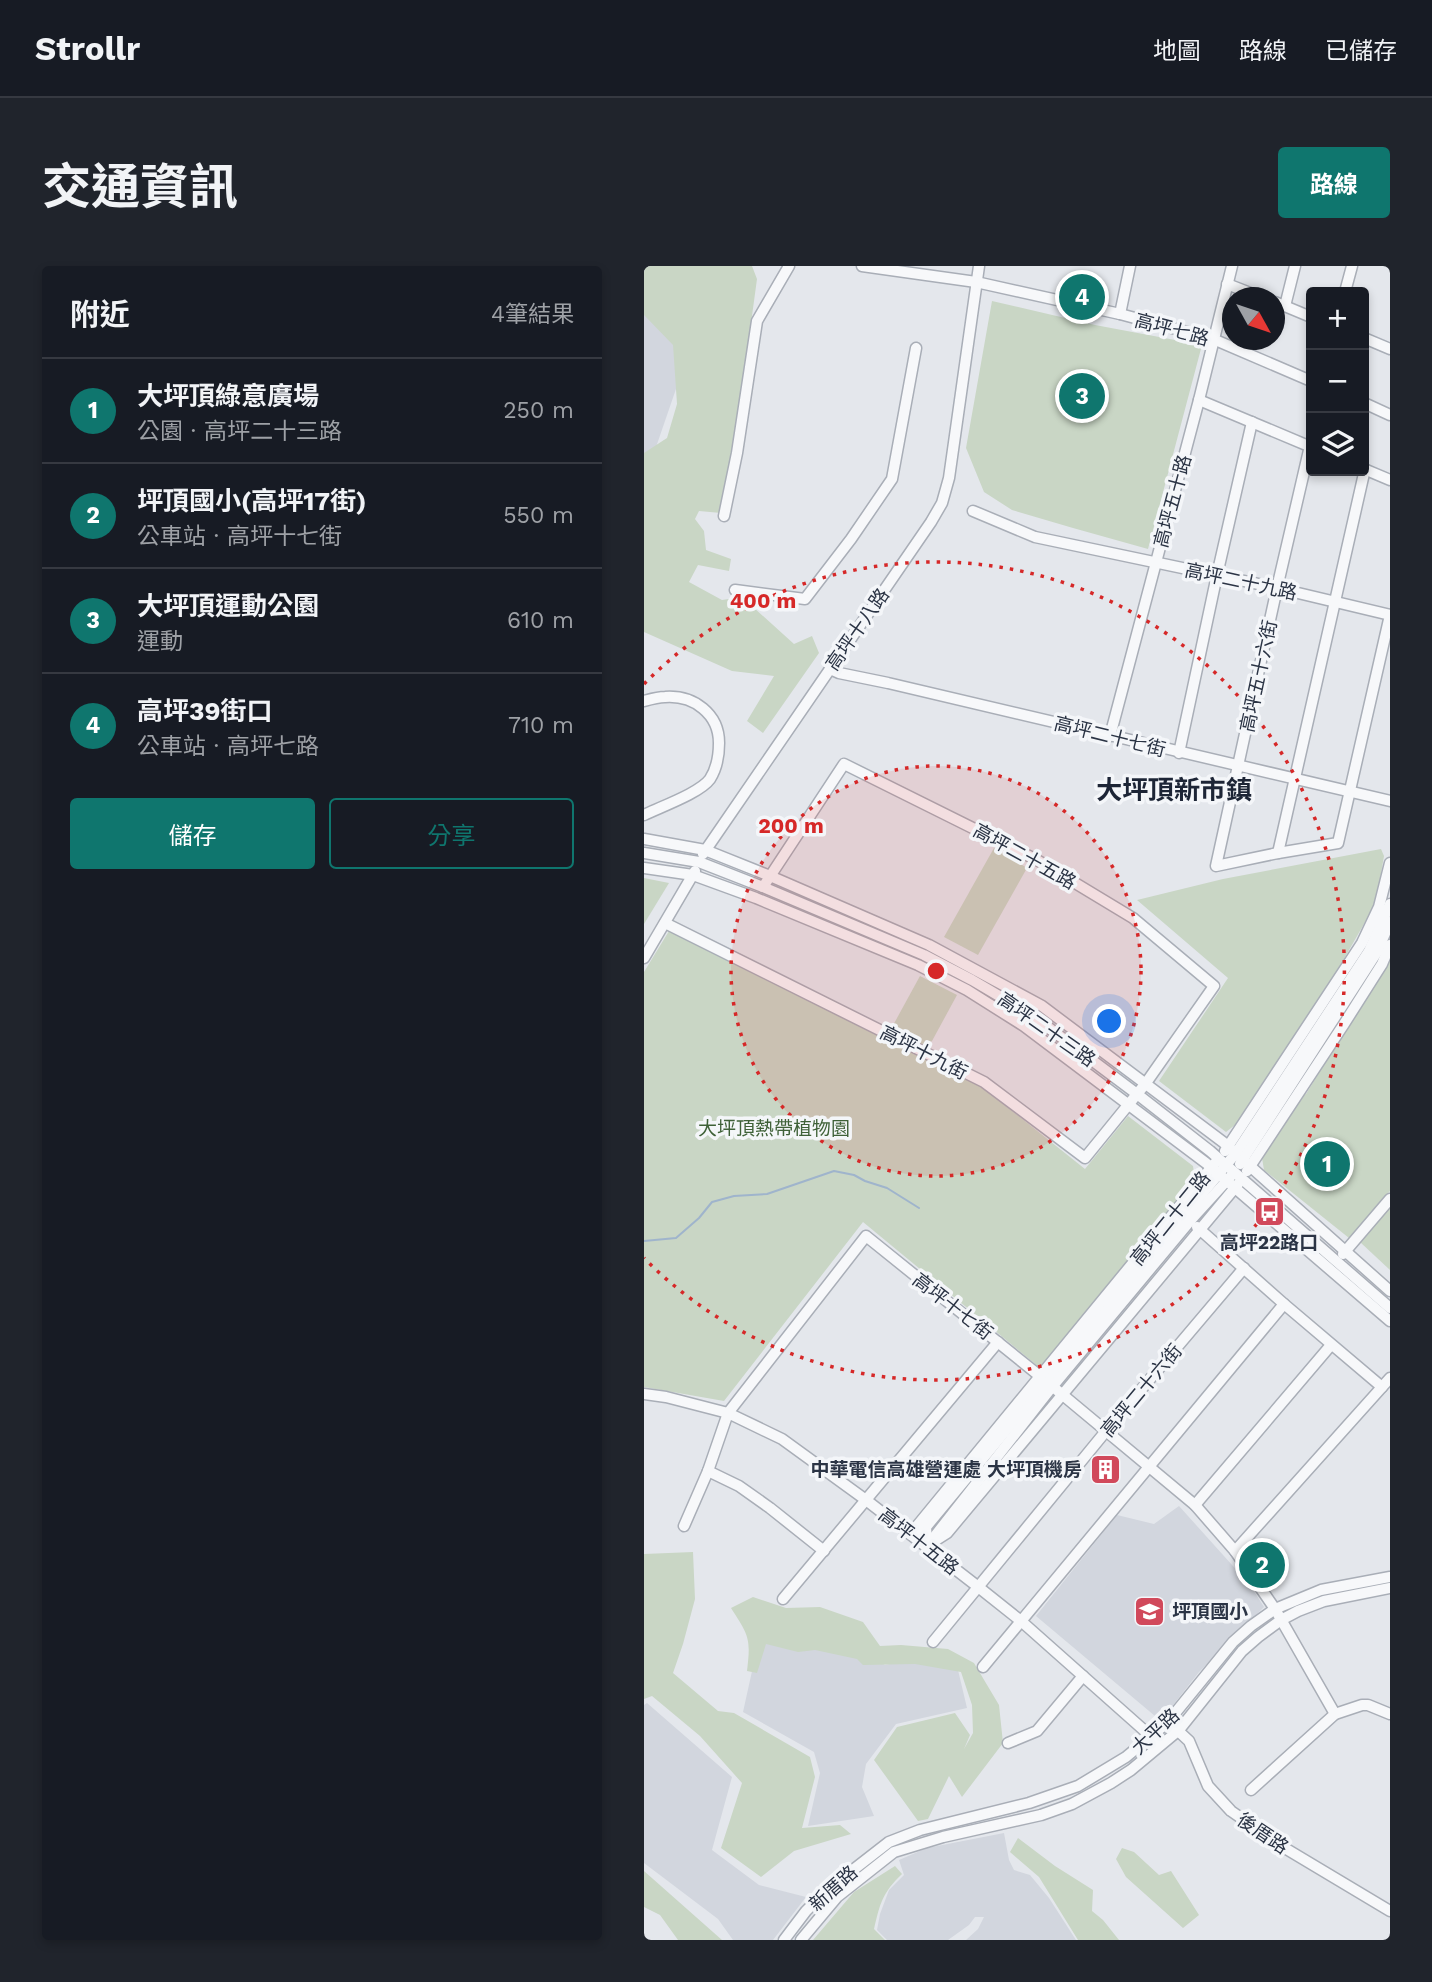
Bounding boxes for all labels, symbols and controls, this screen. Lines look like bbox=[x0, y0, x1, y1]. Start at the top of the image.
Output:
text: Strollr bbox=[35, 29, 140, 68]
text: 地圖 bbox=[1153, 37, 1201, 65]
text: 路線 bbox=[1239, 37, 1287, 65]
text: 已儲存 bbox=[1325, 37, 1397, 65]
button: 路線 bbox=[1278, 147, 1390, 218]
text: 交通資訊 bbox=[42, 158, 238, 216]
pin: 4 bbox=[1059, 271, 1105, 323]
north arrow bbox=[1222, 287, 1285, 350]
map controls bbox=[1306, 287, 1369, 476]
button: + bbox=[1306, 287, 1369, 350]
text: 附近 bbox=[70, 297, 130, 332]
text: 4筆結果 bbox=[491, 301, 574, 328]
street label: 高坪七路 bbox=[1132, 309, 1212, 350]
button: − bbox=[1306, 350, 1369, 413]
pin: 3 bbox=[1059, 370, 1105, 422]
text: 大坪頂綠意廣場 bbox=[137, 381, 319, 411]
text: 1 bbox=[88, 397, 98, 424]
text: 250 m bbox=[503, 397, 574, 424]
button: layers bbox=[1306, 413, 1369, 476]
text: 公園 · 高坪二十三路 bbox=[137, 418, 342, 445]
street label: 高坪五十路 bbox=[1149, 452, 1196, 550]
text: 坪頂國小(高坪17街) bbox=[137, 486, 366, 516]
text: 2 bbox=[86, 502, 100, 529]
text: 550 m bbox=[503, 502, 574, 529]
text: 公車站 · 高坪十七街 bbox=[137, 523, 342, 550]
street label: 高坪二十九路 bbox=[1183, 558, 1299, 605]
street label: 高坪十八路 bbox=[821, 584, 894, 675]
text: 400 m bbox=[730, 588, 796, 613]
text: 大坪頂運動公園 bbox=[137, 591, 319, 621]
text: 3 bbox=[86, 607, 100, 634]
text: 610 m bbox=[507, 607, 574, 634]
street label: 高坪五十六街 bbox=[1235, 618, 1282, 734]
text: 運動 bbox=[137, 628, 183, 655]
text: 高坪39街口 bbox=[137, 696, 272, 726]
text: 4 bbox=[86, 712, 100, 739]
text: 710 m bbox=[508, 712, 574, 739]
street label: 高坪二十七街 bbox=[1052, 712, 1168, 761]
text: 公車站 · 高坪七路 bbox=[137, 733, 319, 760]
district label: 大坪頂新市鎮 bbox=[1096, 775, 1252, 805]
button: 儲存 bbox=[70, 798, 315, 869]
button: 分享 bbox=[329, 798, 574, 869]
text: 200 m bbox=[758, 813, 824, 838]
street label: 高坪二十五路 bbox=[969, 819, 1080, 894]
centre of rings bbox=[924, 959, 948, 983]
street label: 高坪二十三路 bbox=[993, 987, 1100, 1072]
your location bbox=[1092, 1004, 1126, 1038]
street label: 高坪十九街 bbox=[876, 1021, 971, 1084]
park label: 大坪頂熱帶植物園 bbox=[698, 1117, 850, 1140]
pin: 1 bbox=[1304, 1138, 1350, 1190]
street label: 高坪二十二路 bbox=[1126, 1167, 1215, 1270]
bus stop icon: 高坪22路口 bbox=[1252, 1194, 1286, 1228]
place label: 高坪22路口 bbox=[1220, 1231, 1318, 1254]
street label: 高坪十七街 bbox=[908, 1268, 997, 1345]
street label: 高坪二十六街 bbox=[1096, 1339, 1187, 1441]
building icon: 中華電信高雄營運處 大坪頂機房 bbox=[1088, 1452, 1122, 1486]
place label: 中華電信高雄營運處 大坪頂機房 bbox=[811, 1458, 1082, 1481]
street label: 高坪十五路 bbox=[874, 1503, 963, 1580]
pin: 2 bbox=[1239, 1539, 1285, 1591]
school or university icon: 坪頂國小 bbox=[1132, 1594, 1166, 1628]
place label: 坪頂國小 bbox=[1172, 1600, 1248, 1623]
street label: 大平路 bbox=[1127, 1704, 1184, 1759]
street label: 後厝路 bbox=[1233, 1808, 1293, 1859]
street label: 新厝路 bbox=[804, 1861, 862, 1916]

